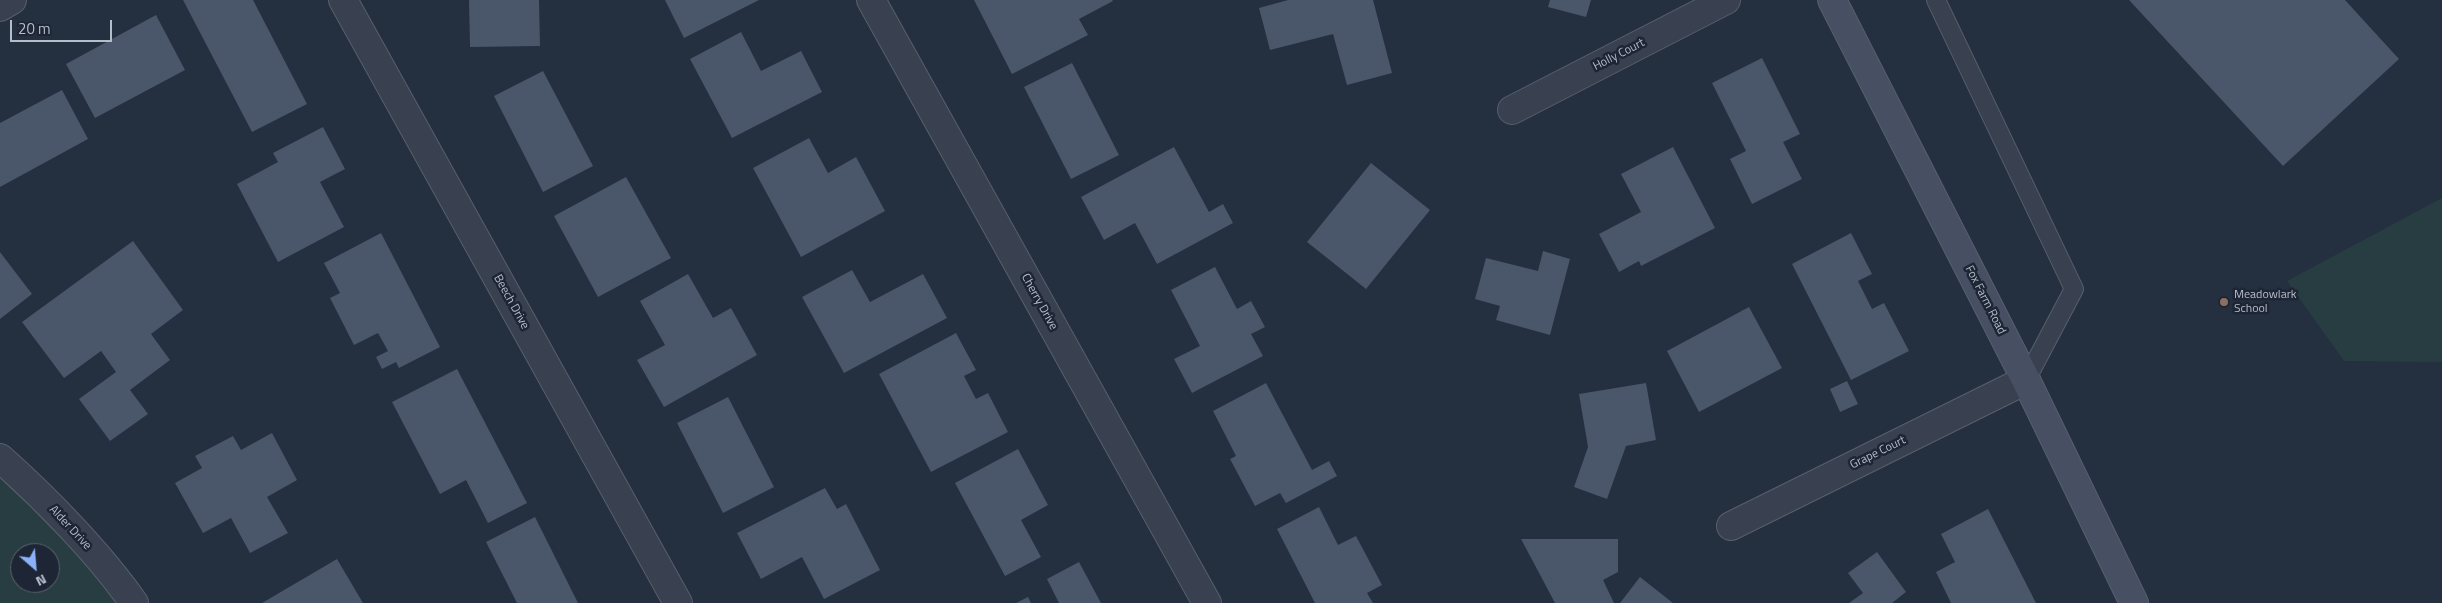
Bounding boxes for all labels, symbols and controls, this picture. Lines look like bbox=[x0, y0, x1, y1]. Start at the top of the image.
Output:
scale bar bbox=[12, 10, 115, 42]
text: 20 m bbox=[18, 17, 51, 40]
street label: Holly Court bbox=[1591, 36, 1647, 74]
street label: Fox Farm Road bbox=[1962, 263, 2008, 337]
street label: Cherry Drive bbox=[1018, 271, 1060, 333]
street label: Beech Drive bbox=[490, 272, 532, 332]
place label: Meadowlark School bbox=[2234, 288, 2297, 316]
marker: Meadowlark School bbox=[2218, 296, 2230, 308]
street label: Grape Court bbox=[1848, 433, 1908, 473]
street label: Alder Drive bbox=[46, 503, 94, 553]
north arrow bbox=[10, 543, 60, 593]
text: N bbox=[33, 569, 51, 592]

